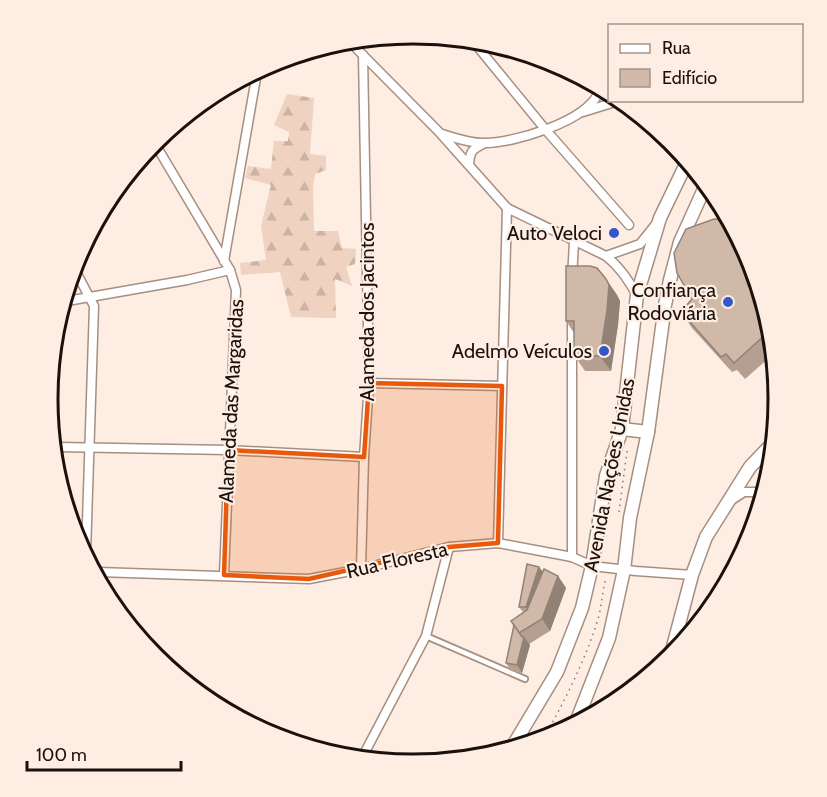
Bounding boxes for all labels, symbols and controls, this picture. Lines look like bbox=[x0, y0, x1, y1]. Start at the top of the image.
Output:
legend bbox=[608, 24, 803, 102]
text: Rua bbox=[662, 37, 691, 59]
text: Edifício bbox=[662, 67, 717, 89]
place label: Auto Veloci bbox=[507, 221, 602, 245]
street label: Alameda dos Jacintos bbox=[355, 222, 379, 402]
marker: Auto Veloci bbox=[607, 226, 621, 240]
place label: Confiança Rodoviária bbox=[628, 278, 716, 325]
marker: Confiança Rodoviária bbox=[721, 295, 735, 309]
street label: Alameda das Margaridas bbox=[214, 299, 248, 503]
place label: Adelmo Veículos bbox=[452, 339, 592, 363]
marker: Adelmo Veículos bbox=[597, 344, 611, 358]
street label: Avenida Nações Unidas bbox=[578, 376, 640, 574]
street label: Rua Floresta bbox=[344, 537, 450, 583]
scale bar bbox=[27, 734, 182, 772]
text: 100 m bbox=[36, 744, 87, 766]

